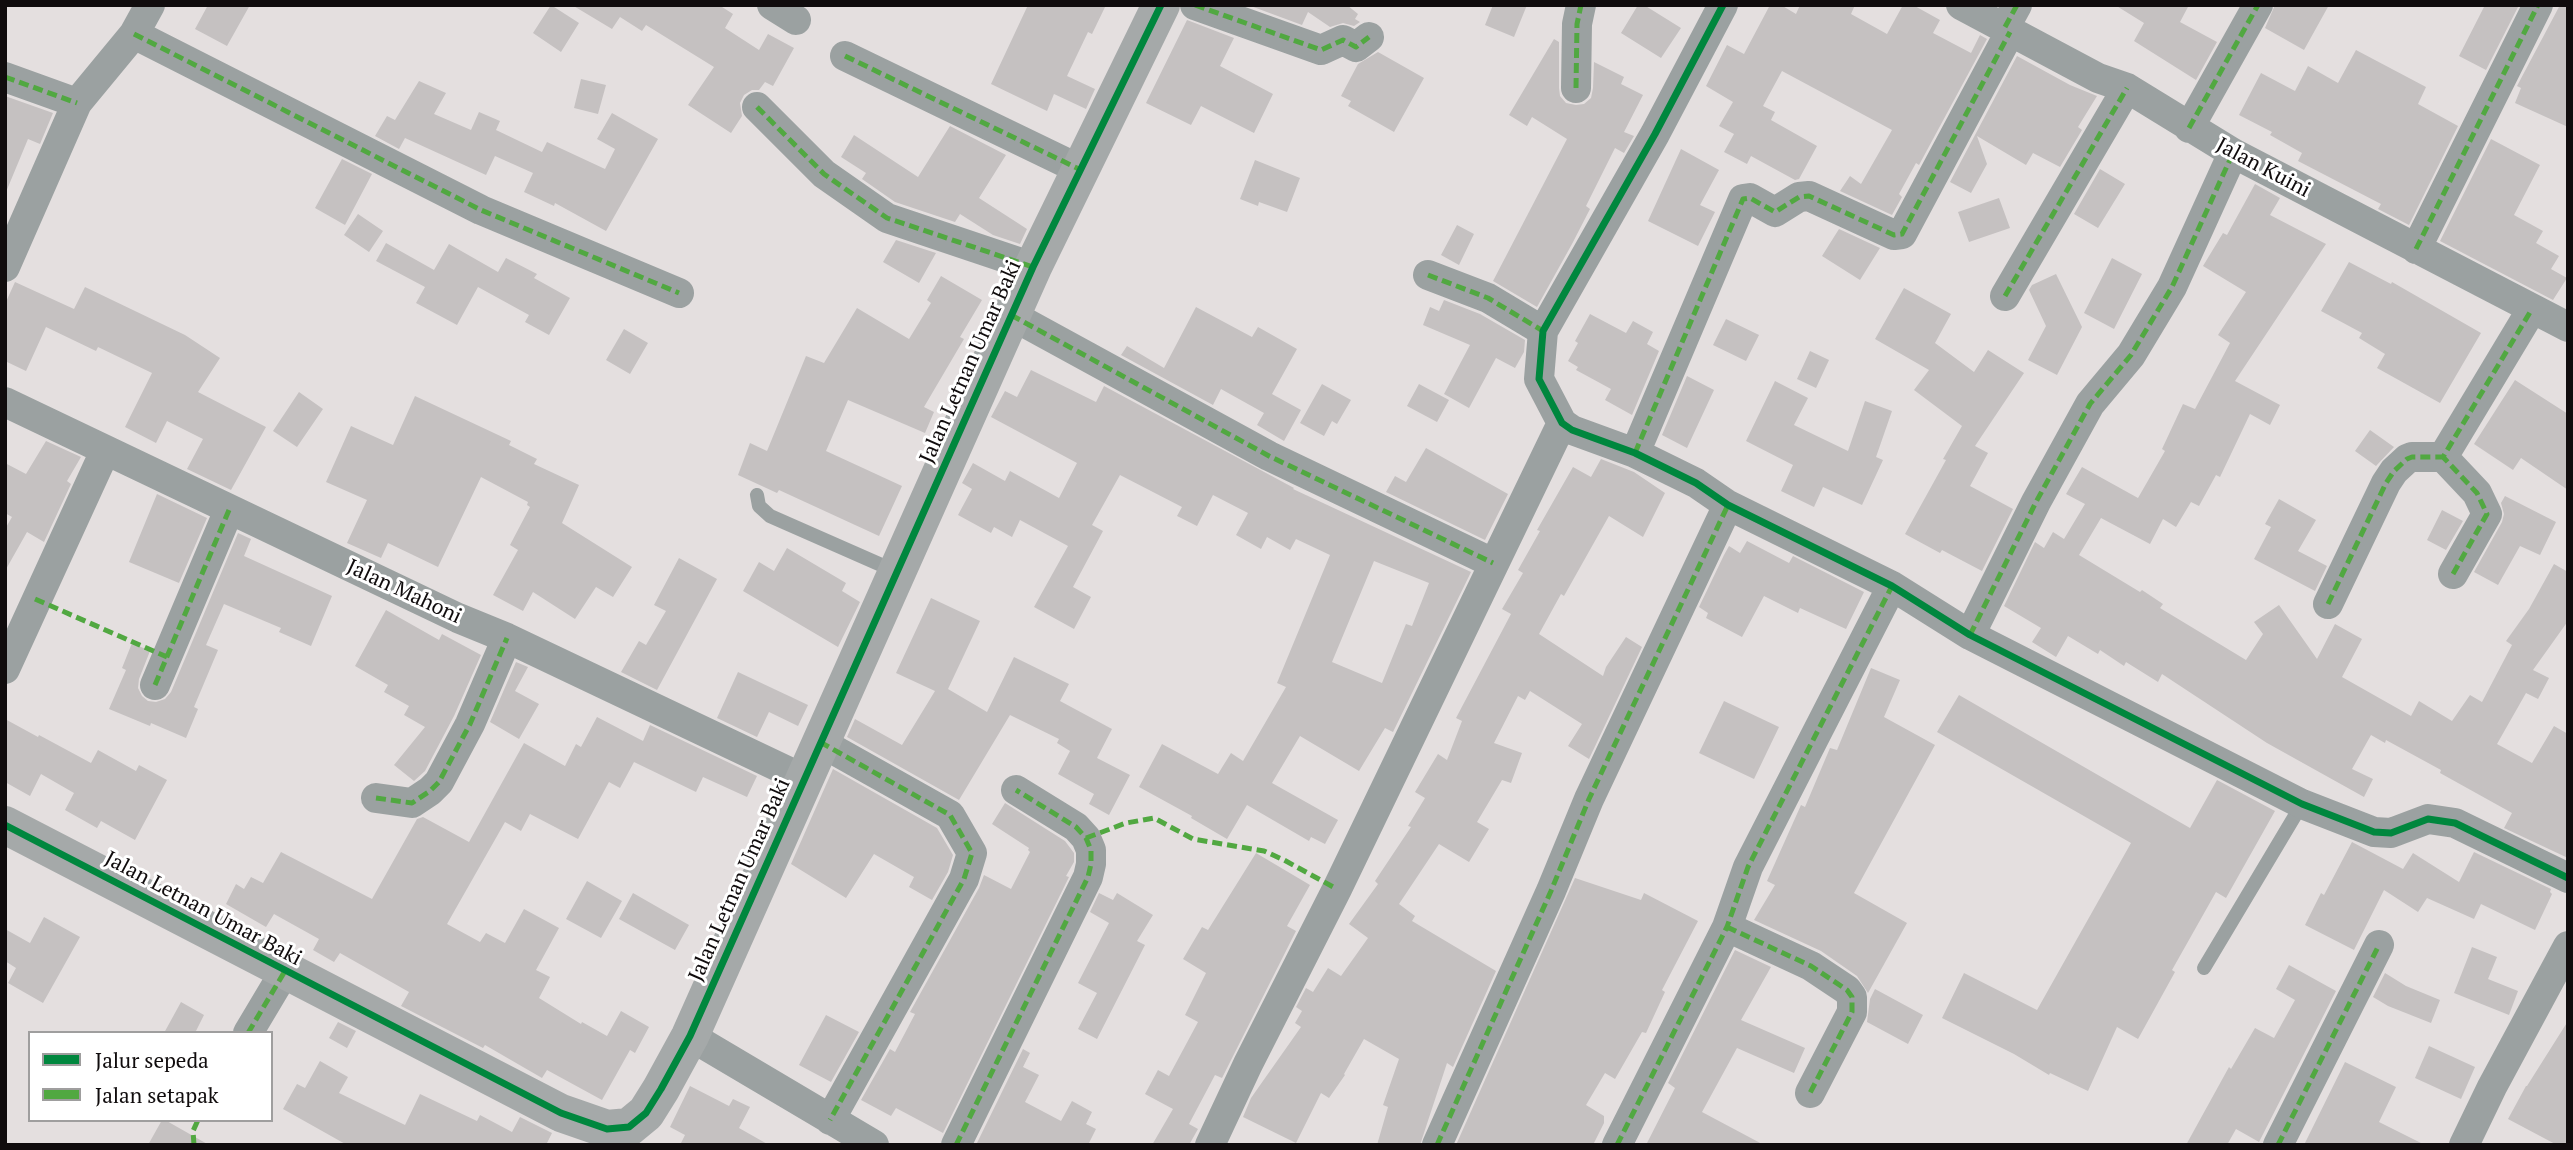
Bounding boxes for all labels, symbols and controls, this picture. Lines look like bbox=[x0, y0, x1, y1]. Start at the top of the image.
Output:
street label: Jalan Kuini bbox=[2212, 133, 2314, 203]
street label: Jalan Letnan Umar Baki bbox=[915, 257, 1027, 467]
street label: Jalan Mahoni bbox=[343, 554, 465, 630]
street label: Jalan Letnan Umar Baki bbox=[684, 775, 796, 985]
street label: Jalan Letnan Umar Baki bbox=[100, 846, 306, 972]
legend bbox=[28, 1031, 273, 1122]
text: Jalur sepeda bbox=[95, 1046, 209, 1074]
text: Jalan setapak bbox=[95, 1081, 219, 1109]

